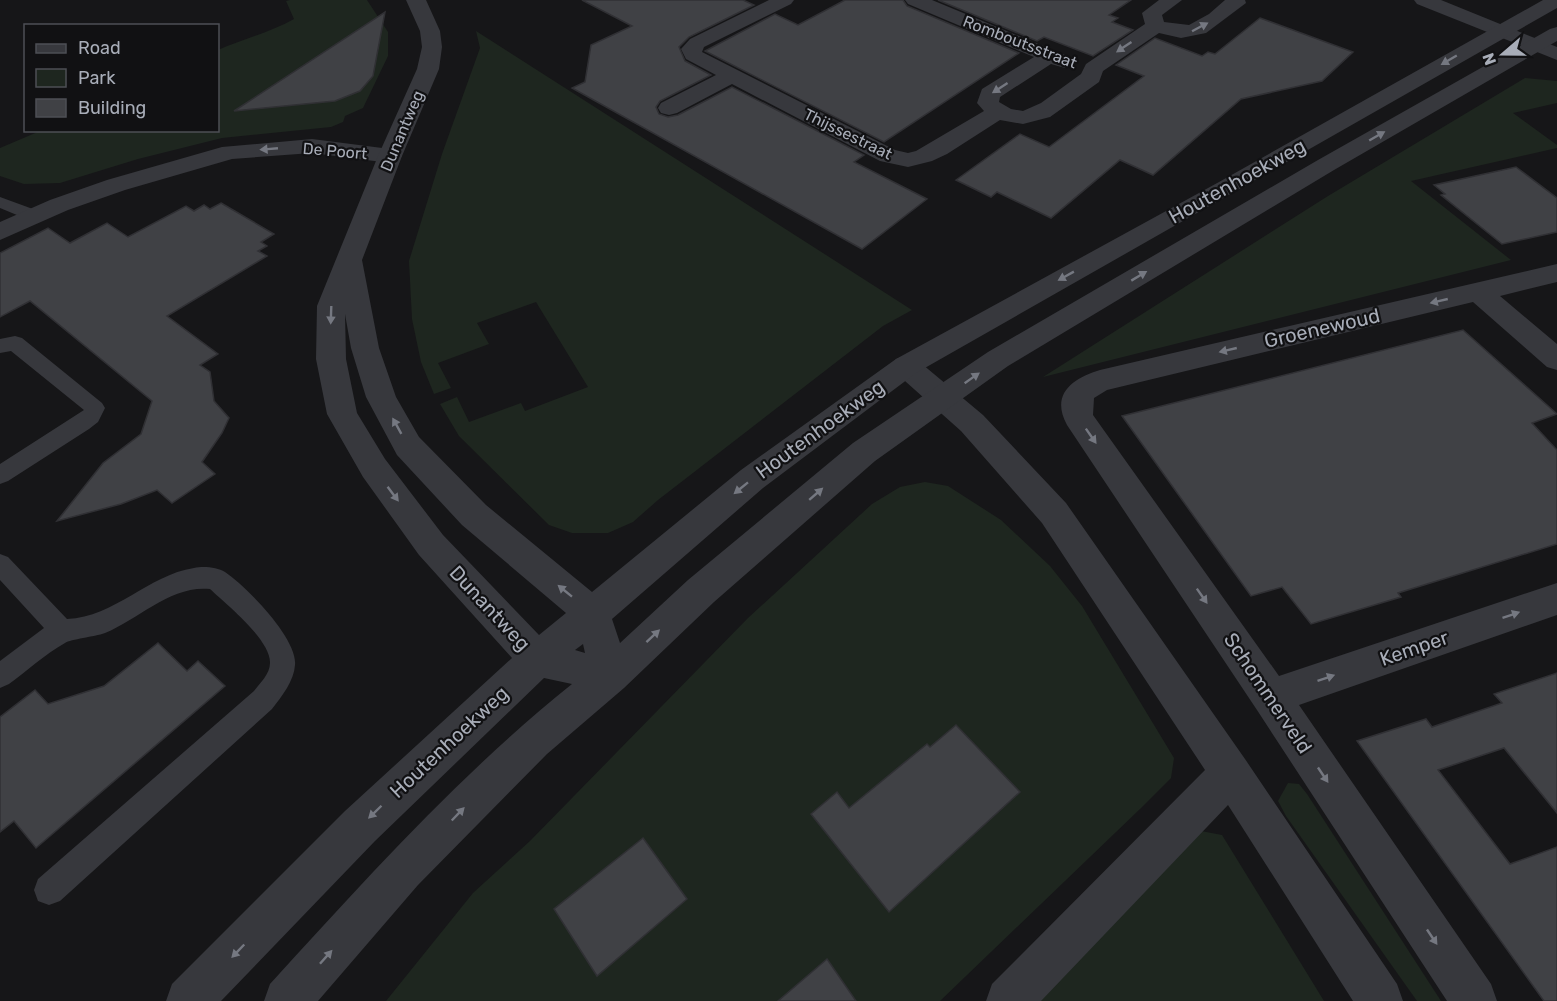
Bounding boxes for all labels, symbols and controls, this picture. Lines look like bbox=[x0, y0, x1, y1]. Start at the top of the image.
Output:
street label: Romboutsstraat bbox=[960, 11, 1080, 73]
one-way arrow bbox=[1192, 22, 1209, 32]
legend bbox=[24, 24, 219, 132]
north arrow bbox=[1473, 24, 1533, 84]
text: Road bbox=[78, 37, 121, 59]
one-way arrow bbox=[1117, 41, 1133, 53]
text: N bbox=[1478, 50, 1500, 68]
one-way arrow bbox=[1441, 55, 1458, 65]
text: Park bbox=[78, 67, 116, 89]
one-way arrow bbox=[991, 82, 1008, 93]
street label: Dunantweg bbox=[376, 88, 428, 174]
text: Building bbox=[78, 97, 146, 119]
street label: Thijssestraat bbox=[801, 104, 895, 164]
one-way arrow bbox=[1369, 131, 1386, 141]
street label: Houtenhoekweg bbox=[1164, 133, 1310, 229]
street label: De Poort bbox=[302, 139, 368, 163]
one-way arrow bbox=[260, 144, 279, 154]
one-way arrow bbox=[1058, 271, 1075, 281]
one-way arrow bbox=[1131, 271, 1147, 282]
one-way arrow bbox=[1429, 297, 1448, 306]
street label: Groenewoud bbox=[1262, 303, 1382, 353]
one-way arrow bbox=[327, 306, 336, 325]
one-way arrow bbox=[1219, 345, 1238, 355]
one-way arrow bbox=[964, 372, 980, 384]
street label: Houtenhoekweg bbox=[751, 374, 889, 484]
one-way arrow bbox=[392, 417, 402, 434]
one-way arrow bbox=[1085, 427, 1097, 443]
one-way arrow bbox=[734, 481, 749, 494]
one-way arrow bbox=[387, 486, 399, 501]
one-way arrow bbox=[808, 487, 824, 500]
street label: Dunantweg bbox=[445, 560, 535, 656]
one-way arrow bbox=[557, 584, 573, 597]
one-way arrow bbox=[1196, 588, 1208, 604]
one-way arrow bbox=[1502, 609, 1520, 619]
street label: Kemper bbox=[1376, 625, 1452, 671]
street label: Schommerveld bbox=[1219, 628, 1317, 758]
one-way arrow bbox=[646, 629, 660, 643]
one-way arrow bbox=[1317, 672, 1335, 682]
street label: Houtenhoekweg bbox=[385, 681, 513, 803]
one-way arrow bbox=[1317, 767, 1328, 783]
one-way arrow bbox=[368, 805, 383, 819]
one-way arrow bbox=[451, 807, 465, 821]
one-way arrow bbox=[1426, 929, 1437, 945]
one-way arrow bbox=[232, 943, 246, 957]
one-way arrow bbox=[319, 950, 332, 965]

